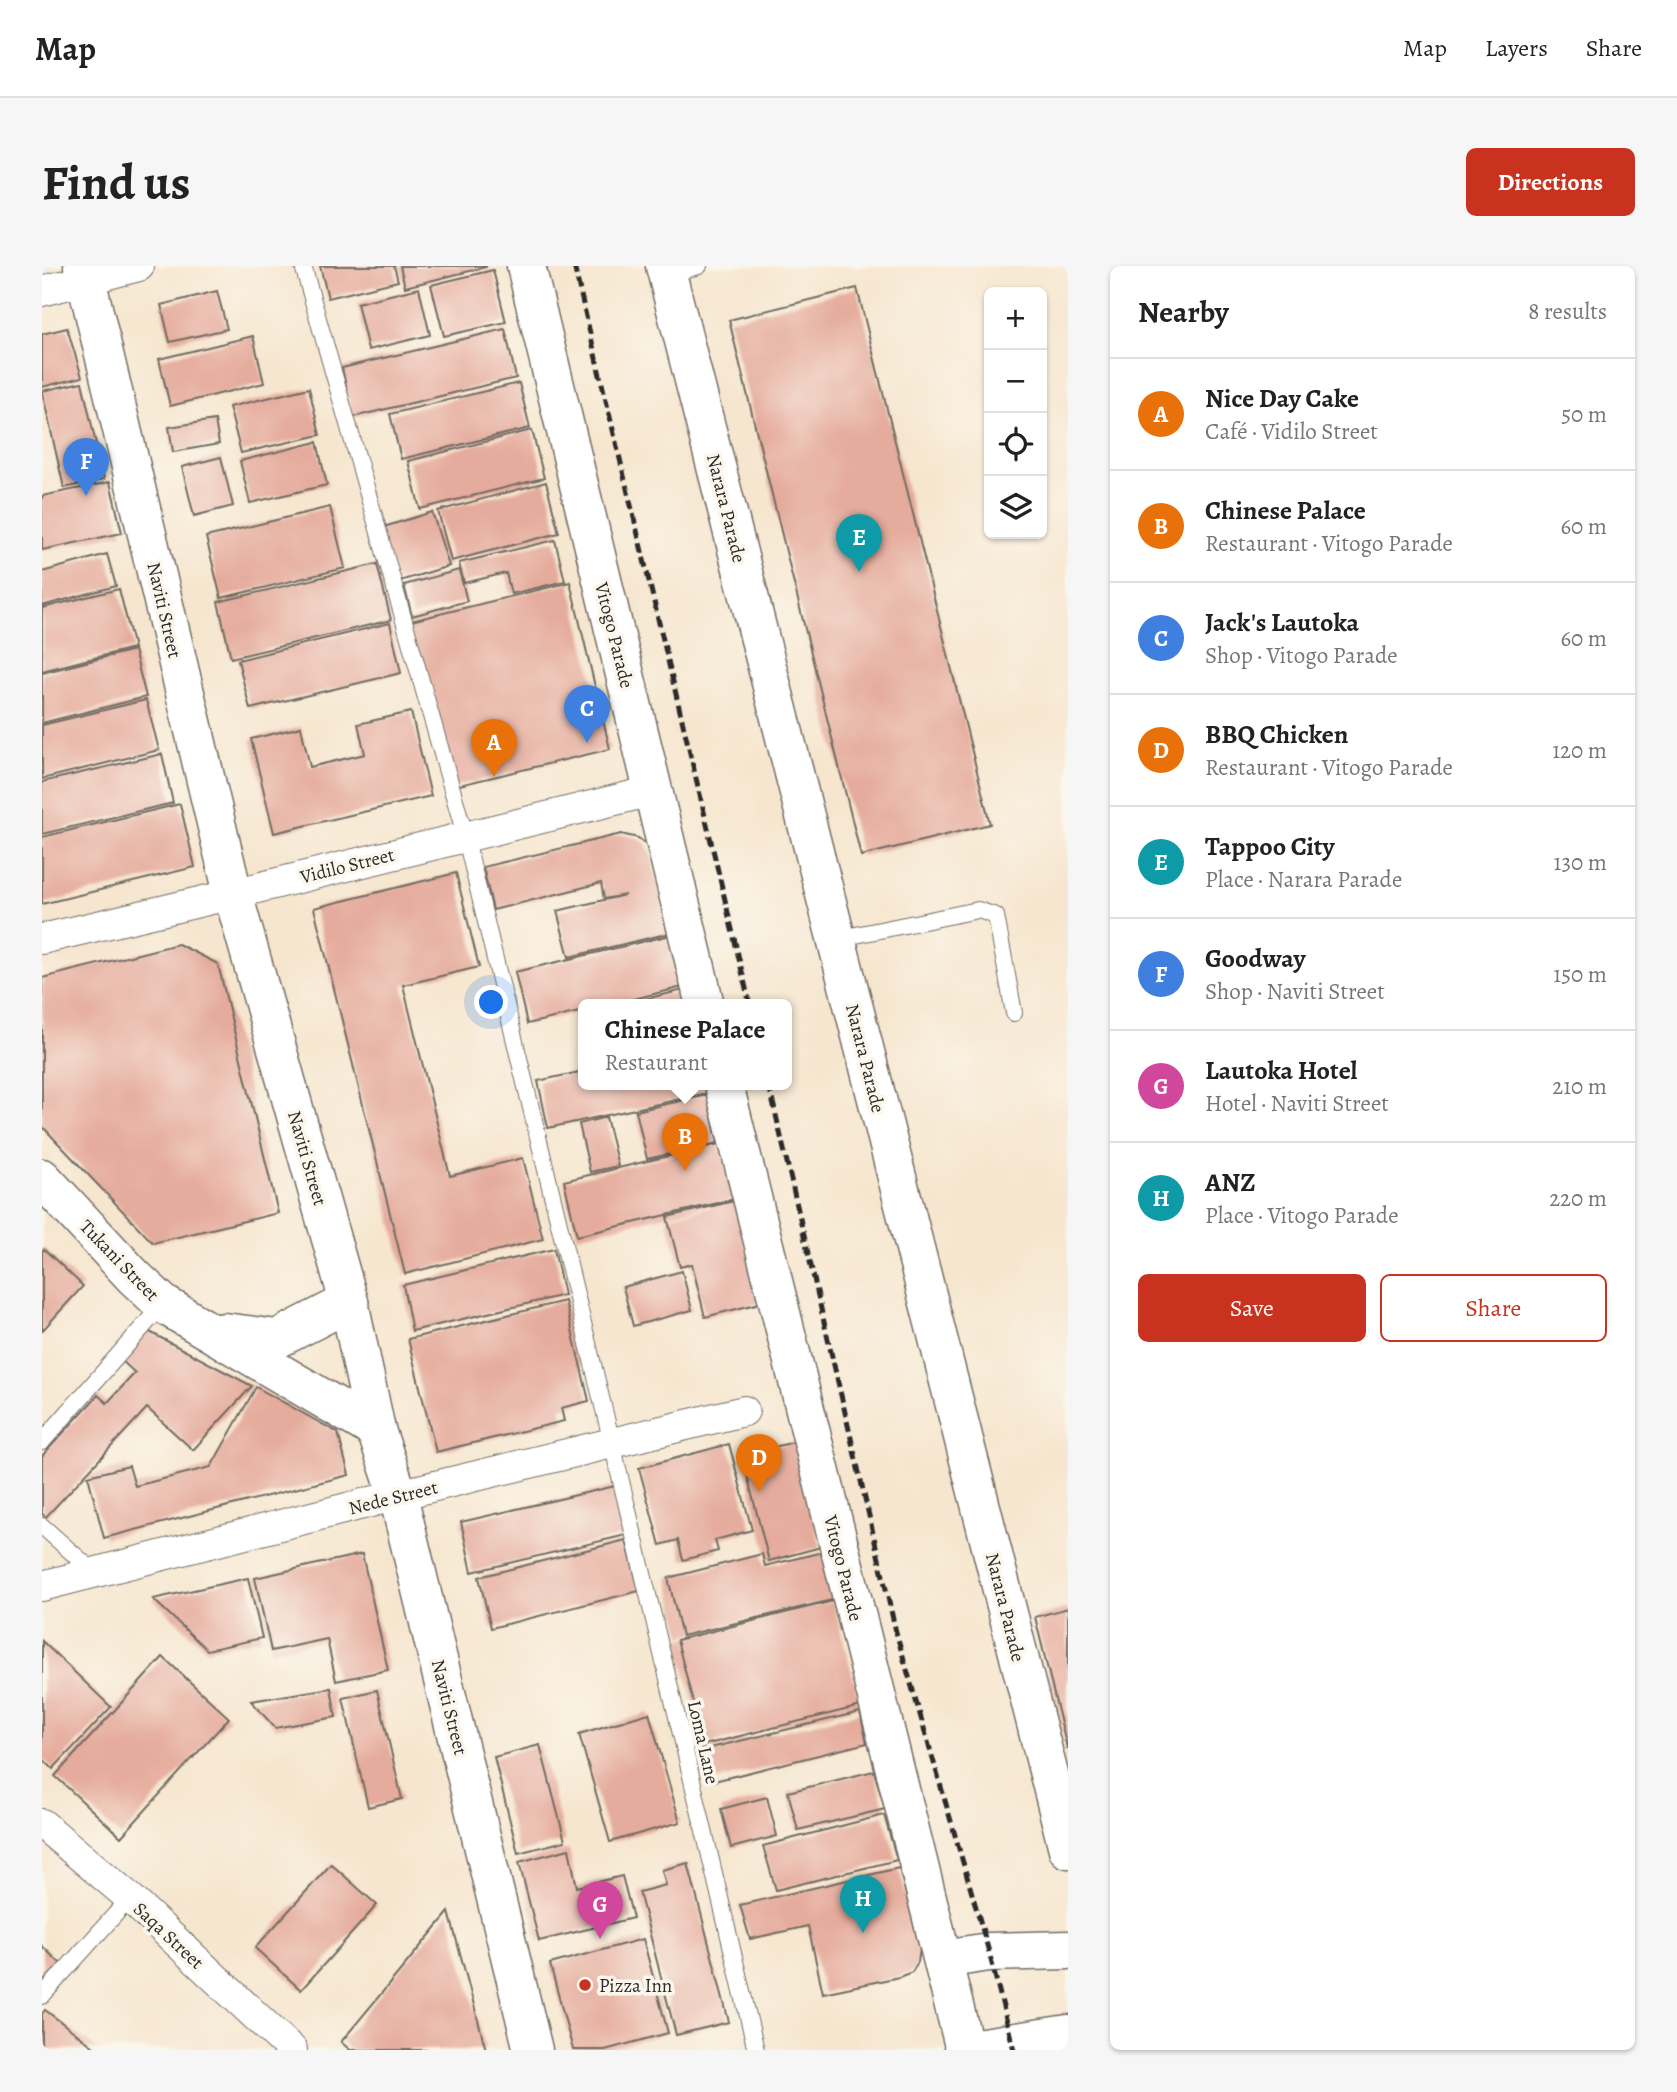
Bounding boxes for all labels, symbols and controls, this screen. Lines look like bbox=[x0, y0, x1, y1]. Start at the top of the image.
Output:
text: Map bbox=[35, 26, 96, 71]
text: Map bbox=[1403, 32, 1447, 64]
text: Layers bbox=[1485, 32, 1548, 64]
text: Share bbox=[1586, 32, 1642, 64]
button: Directions bbox=[1466, 148, 1635, 216]
text: Find us bbox=[42, 149, 190, 216]
map controls bbox=[984, 287, 1047, 539]
button: + bbox=[984, 287, 1047, 350]
text: Nearby bbox=[1138, 292, 1229, 332]
text: 8 results bbox=[1528, 296, 1607, 327]
button: − bbox=[984, 350, 1047, 413]
text: Nice Day Cake bbox=[1205, 381, 1359, 416]
text: A bbox=[1154, 399, 1168, 430]
text: 50 m bbox=[1561, 399, 1607, 430]
button: locate bbox=[984, 413, 1047, 476]
text: Café · Vidilo Street bbox=[1205, 416, 1378, 447]
pin: F bbox=[63, 438, 109, 496]
street label: Narara Parade bbox=[700, 451, 752, 565]
button: layers bbox=[984, 476, 1047, 539]
text: Chinese Palace bbox=[1205, 493, 1366, 528]
text: B bbox=[1154, 511, 1168, 542]
text: 60 m bbox=[1560, 511, 1607, 542]
pin: E bbox=[836, 514, 882, 572]
text: Restaurant · Vitogo Parade bbox=[1205, 528, 1453, 559]
street label: Naviti Street bbox=[140, 560, 188, 661]
street label: Vitogo Parade bbox=[588, 579, 640, 691]
text: Jack's Lautoka bbox=[1205, 605, 1359, 640]
text: C bbox=[1154, 623, 1168, 654]
text: 60 m bbox=[1560, 623, 1607, 654]
text: Shop · Vitogo Parade bbox=[1205, 640, 1398, 671]
pin: C bbox=[564, 685, 610, 743]
text: BBQ Chicken bbox=[1205, 717, 1348, 752]
pin: A bbox=[471, 719, 517, 777]
text: D bbox=[1153, 735, 1169, 766]
text: 120 m bbox=[1552, 735, 1607, 766]
text: Restaurant · Vitogo Parade bbox=[1205, 752, 1453, 783]
text: Tappoo City bbox=[1205, 829, 1335, 864]
street label: Vidilo Street bbox=[296, 842, 397, 890]
text: E bbox=[1154, 847, 1168, 878]
text: 130 m bbox=[1554, 847, 1607, 878]
text: Place · Narara Parade bbox=[1205, 864, 1402, 895]
text: Goodway bbox=[1205, 941, 1305, 976]
text: F bbox=[1155, 959, 1167, 990]
text: 150 m bbox=[1553, 959, 1607, 990]
text: Shop · Naviti Street bbox=[1205, 976, 1385, 1007]
your location bbox=[474, 985, 508, 1019]
popup bbox=[578, 999, 792, 1090]
street label: Narara Parade bbox=[839, 1001, 891, 1115]
text: Chinese Palace bbox=[605, 1012, 765, 1047]
text: Restaurant bbox=[605, 1047, 708, 1078]
text: Lautoka Hotel bbox=[1205, 1053, 1357, 1088]
text: G bbox=[1153, 1071, 1169, 1102]
text: 210 m bbox=[1552, 1071, 1607, 1102]
text: Hotel · Naviti Street bbox=[1205, 1088, 1389, 1119]
street label: Naviti Street bbox=[281, 1108, 333, 1209]
pin: B bbox=[662, 1113, 708, 1171]
text: ANZ bbox=[1205, 1165, 1255, 1200]
text: H bbox=[1152, 1183, 1170, 1214]
text: 220 m bbox=[1549, 1183, 1607, 1214]
text: Place · Vitogo Parade bbox=[1205, 1200, 1398, 1231]
street label: Tukani Street bbox=[74, 1214, 165, 1307]
button: Save bbox=[1138, 1274, 1366, 1342]
button: Share bbox=[1380, 1274, 1607, 1342]
pin: D bbox=[736, 1434, 782, 1492]
street label: Nede Street bbox=[346, 1474, 441, 1522]
street label: Vitogo Parade bbox=[817, 1512, 869, 1624]
street label: Narara Parade bbox=[979, 1550, 1031, 1664]
street label: Naviti Street bbox=[425, 1657, 473, 1758]
street label: Loma Lane bbox=[681, 1698, 725, 1787]
pin: H bbox=[840, 1875, 886, 1933]
pin: G bbox=[577, 1881, 623, 1939]
street label: Saqa Street bbox=[127, 1896, 209, 1975]
place label: Pizza Inn bbox=[599, 1973, 672, 1999]
marker: Pizza Inn bbox=[577, 1977, 593, 1993]

